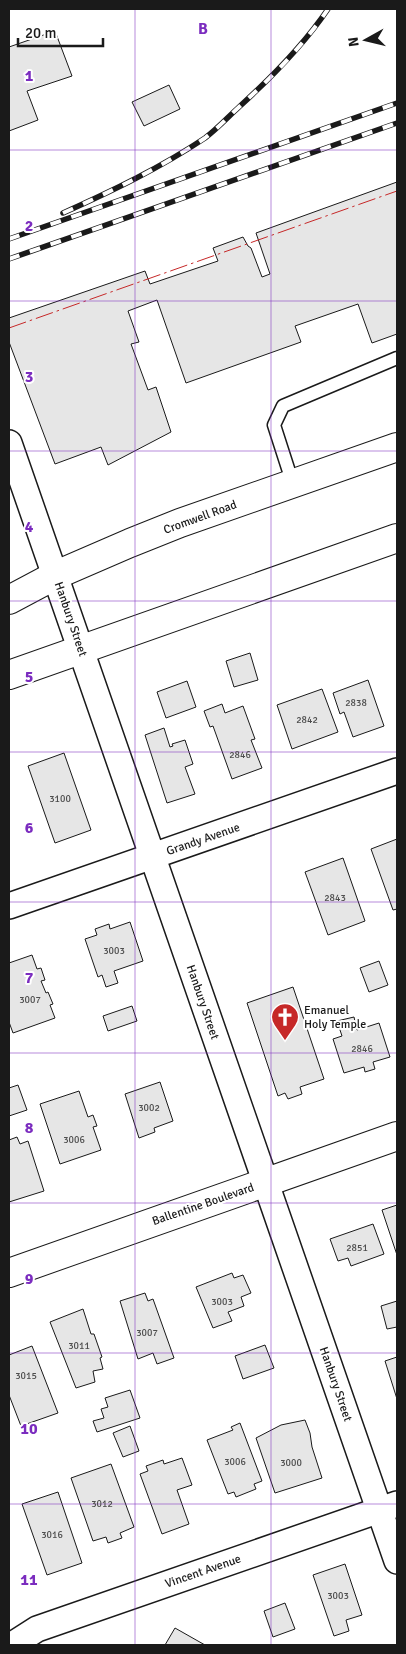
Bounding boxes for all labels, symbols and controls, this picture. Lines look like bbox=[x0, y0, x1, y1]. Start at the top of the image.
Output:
scale bar bbox=[18, 15, 102, 47]
north arrow bbox=[341, 15, 391, 65]
text: B bbox=[198, 19, 208, 39]
text: 20 m bbox=[25, 24, 56, 42]
text: N bbox=[345, 36, 363, 48]
text: 1 bbox=[25, 66, 34, 86]
text: 2 bbox=[25, 216, 33, 236]
text: 3 bbox=[25, 367, 33, 387]
street label: Cromwell Road bbox=[162, 497, 239, 538]
text: 4 bbox=[25, 517, 34, 537]
street label: Hanbury Street bbox=[51, 580, 90, 658]
text: 5 bbox=[25, 667, 33, 687]
house number: 2838 bbox=[345, 697, 367, 709]
house number: 2842 bbox=[296, 714, 318, 726]
house number: 2846 bbox=[229, 749, 251, 761]
house number: 3100 bbox=[49, 793, 71, 805]
text: 6 bbox=[25, 818, 34, 838]
street label: Grandy Avenue bbox=[164, 820, 242, 859]
house number: 2843 bbox=[324, 892, 346, 904]
house number: 3003 bbox=[103, 945, 125, 957]
street label: Hanbury Street bbox=[183, 963, 222, 1041]
text: 7 bbox=[25, 968, 34, 988]
house number: 3007 bbox=[19, 994, 41, 1006]
church icon: Emanuel Holy Temple bbox=[270, 1002, 300, 1041]
place label: Emanuel Holy Temple bbox=[304, 1003, 366, 1032]
house number: 2846 bbox=[351, 1043, 373, 1055]
house number: 3002 bbox=[138, 1102, 160, 1114]
text: 8 bbox=[25, 1118, 34, 1138]
house number: 3006 bbox=[63, 1134, 85, 1146]
street label: Ballentine Boulevard bbox=[150, 1180, 256, 1229]
house number: 2851 bbox=[346, 1242, 368, 1254]
text: 9 bbox=[25, 1269, 34, 1289]
house number: 3003 bbox=[211, 1296, 233, 1308]
house number: 3007 bbox=[136, 1327, 158, 1339]
house number: 3011 bbox=[68, 1340, 90, 1352]
street label: Hanbury Street bbox=[316, 1345, 355, 1423]
house number: 3015 bbox=[15, 1370, 37, 1382]
text: 10 bbox=[20, 1419, 38, 1439]
house number: 3006 bbox=[224, 1456, 246, 1468]
house number: 3000 bbox=[280, 1457, 302, 1469]
house number: 3012 bbox=[91, 1498, 113, 1510]
house number: 3016 bbox=[41, 1529, 63, 1541]
street label: Vincent Avenue bbox=[163, 1551, 243, 1591]
text: 11 bbox=[20, 1570, 38, 1590]
house number: 3003 bbox=[327, 1590, 349, 1602]

